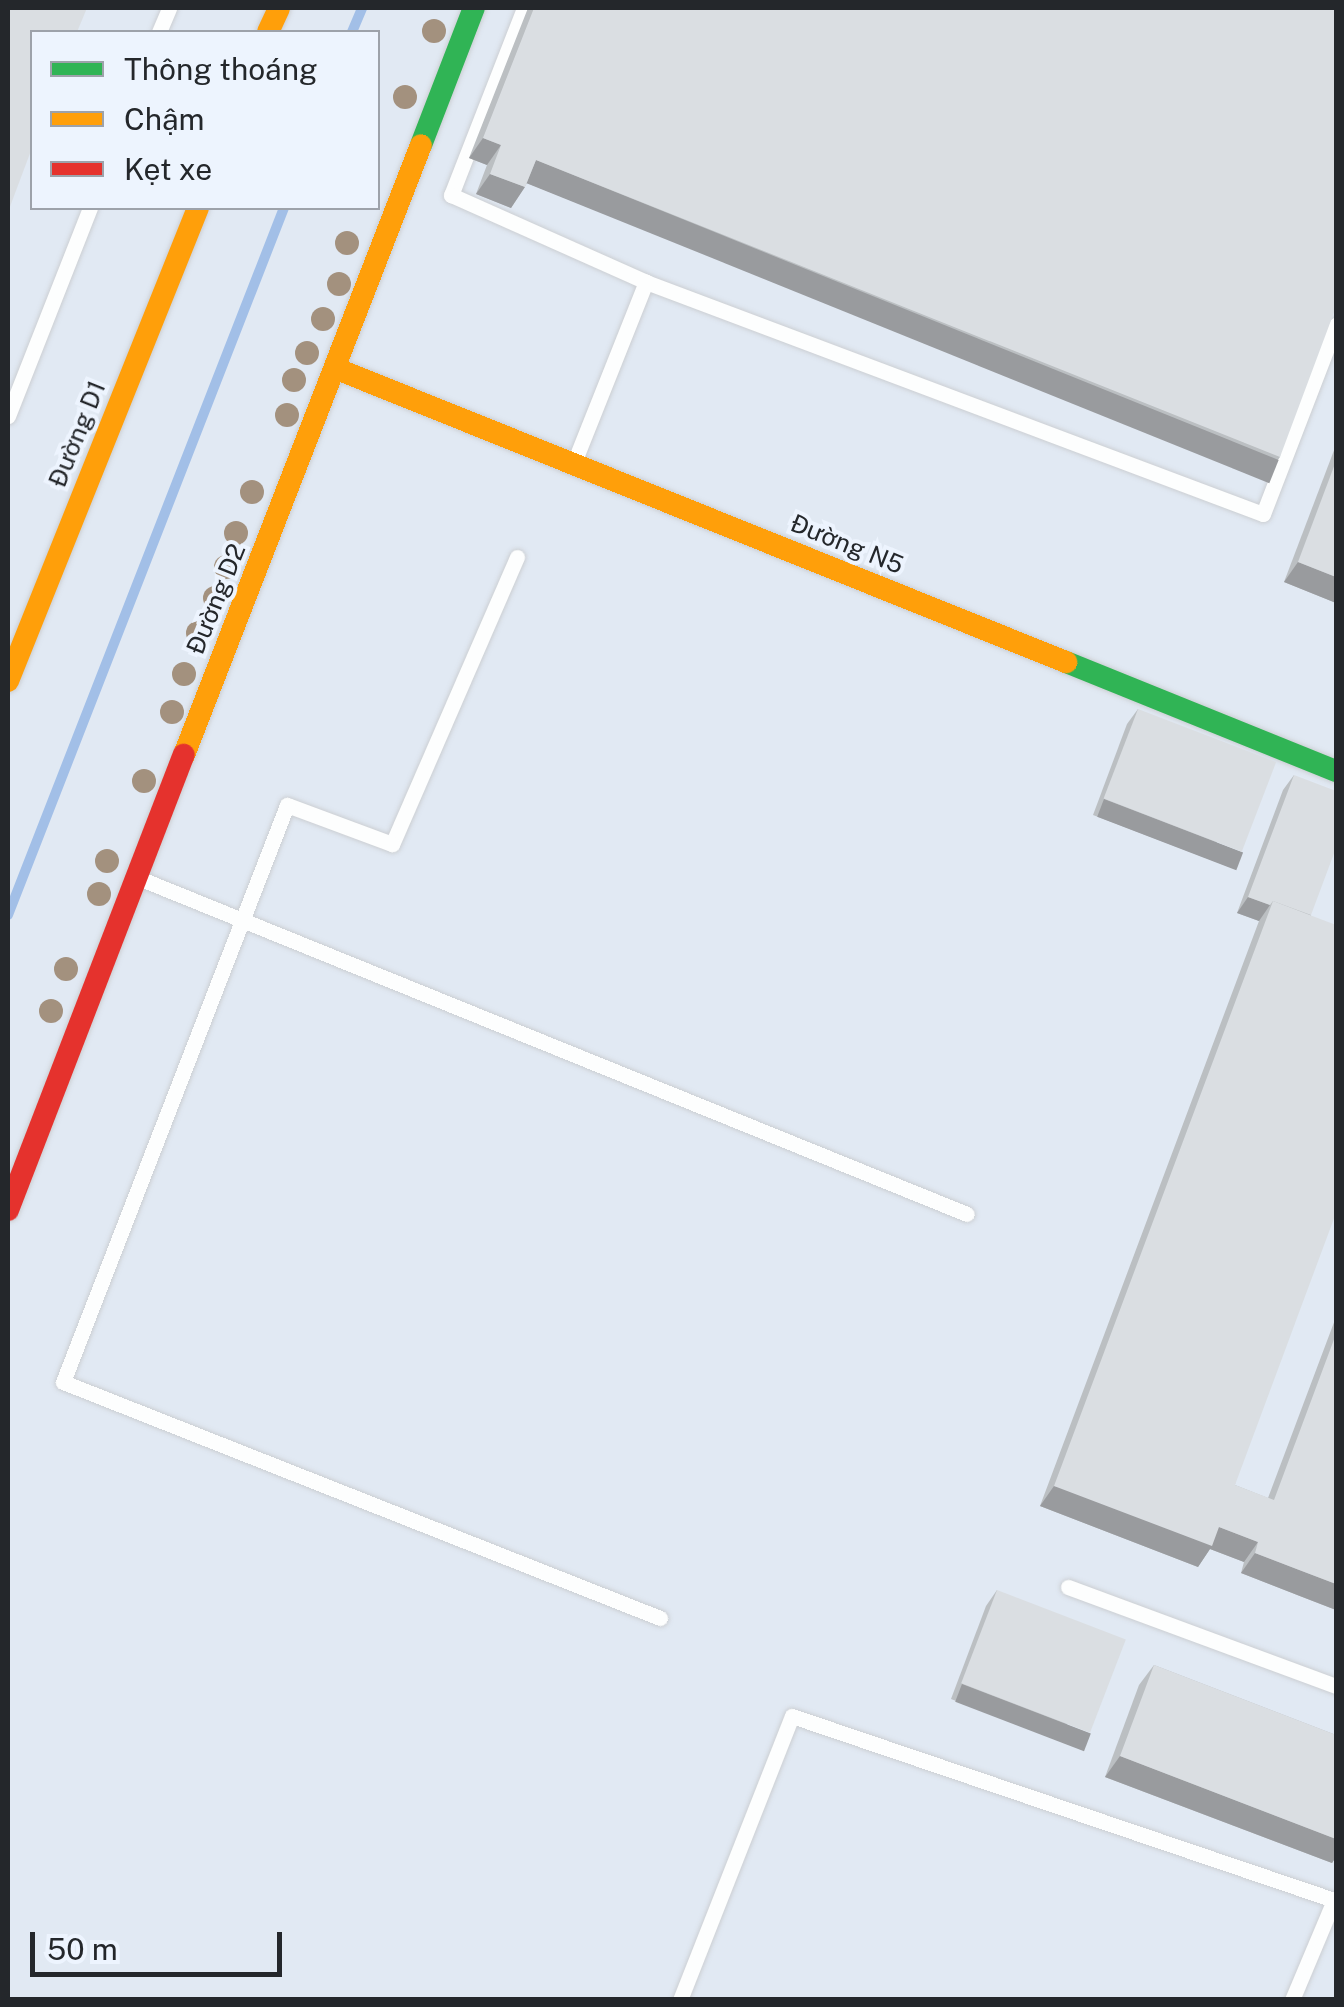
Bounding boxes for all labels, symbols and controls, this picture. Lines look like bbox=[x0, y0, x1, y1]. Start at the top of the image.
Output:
legend bbox=[30, 30, 380, 210]
text: Thông thoáng bbox=[124, 51, 318, 87]
text: Chậm bbox=[124, 101, 204, 137]
text: Kẹt xe bbox=[124, 151, 212, 187]
street label: Đường D1 bbox=[42, 376, 112, 492]
street label: Đường N5 bbox=[786, 508, 908, 580]
street label: Đường D2 bbox=[180, 539, 252, 659]
scale bar bbox=[35, 1912, 288, 1974]
text: 50 m bbox=[47, 1931, 118, 1967]

